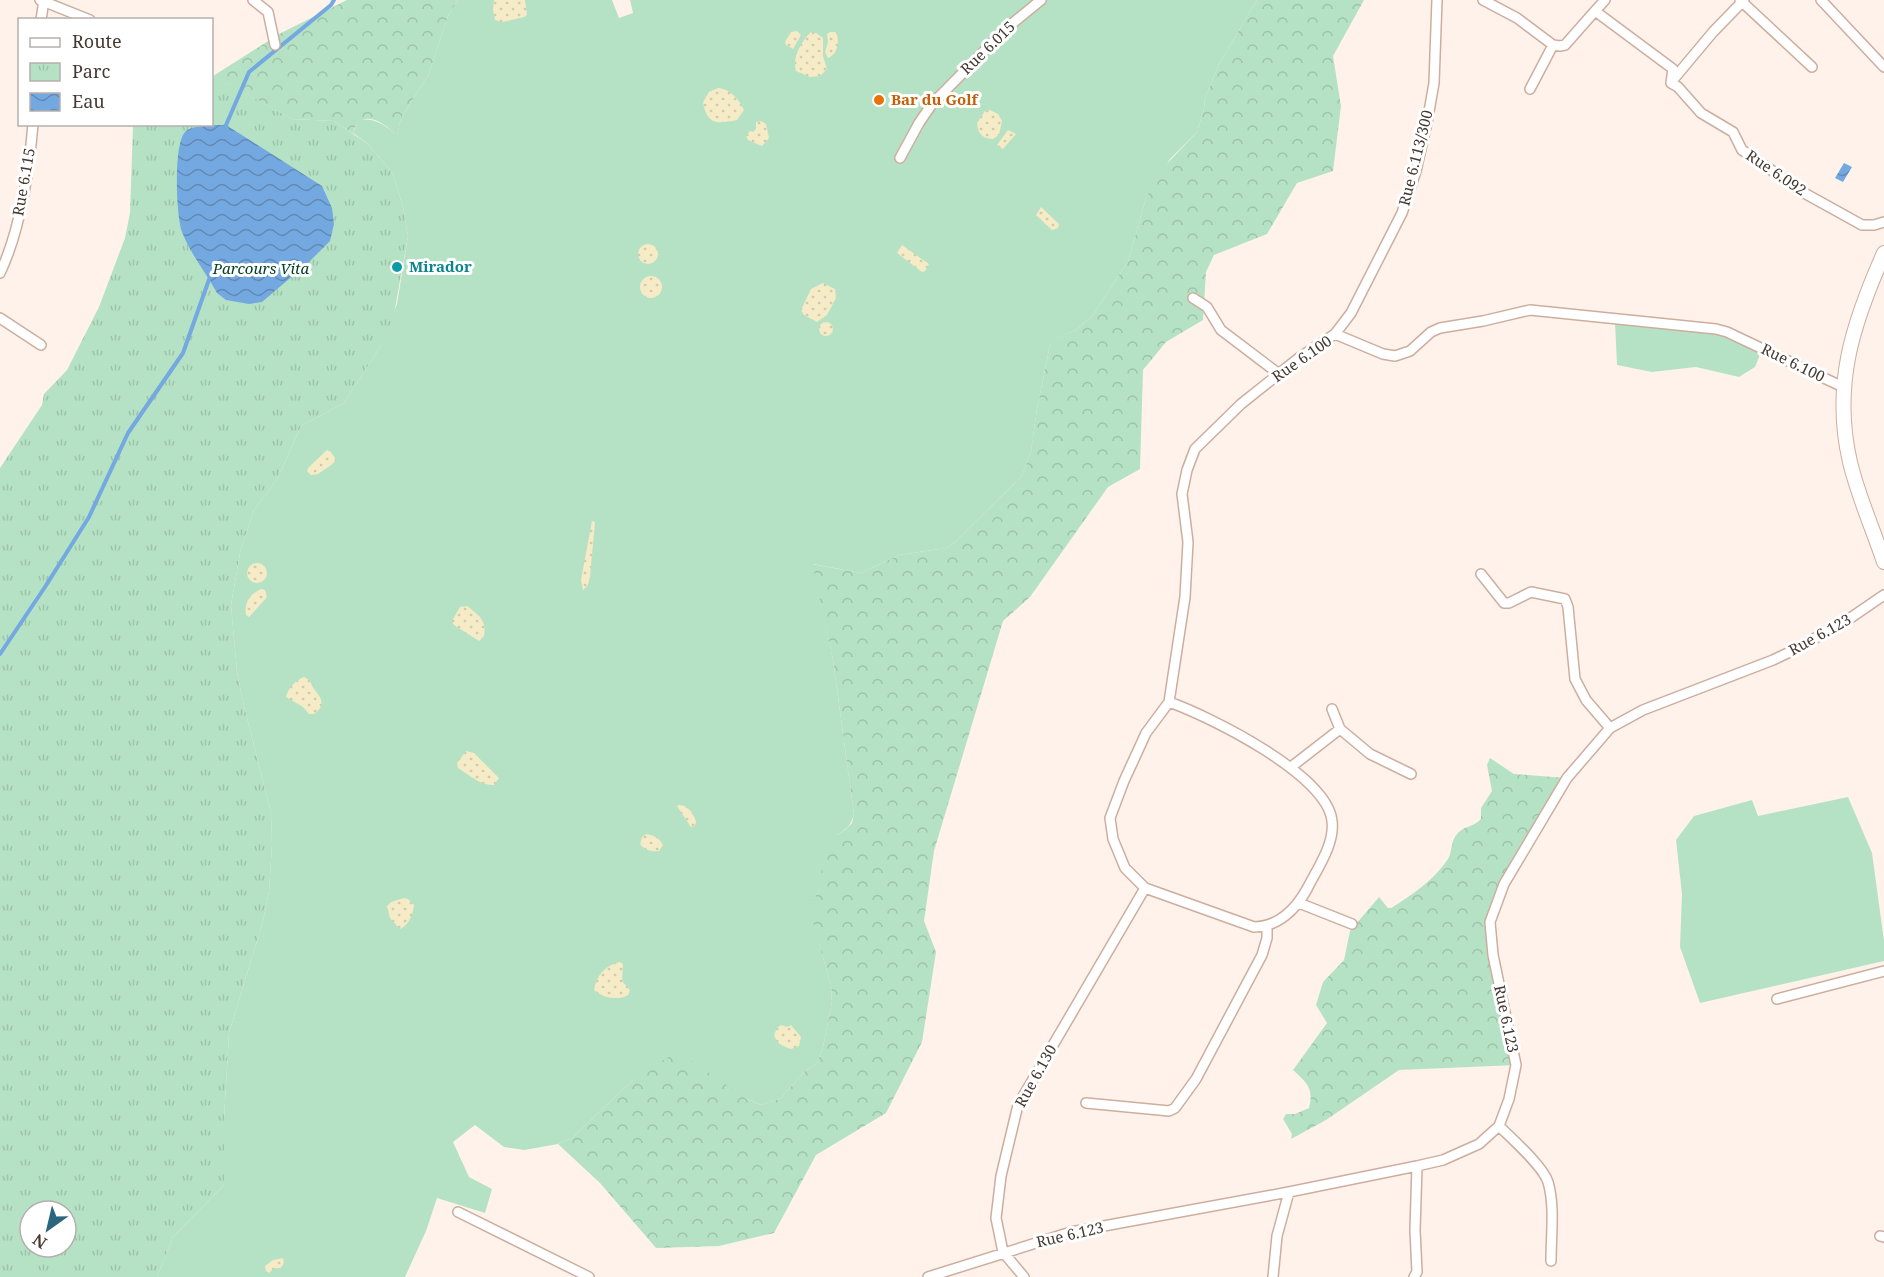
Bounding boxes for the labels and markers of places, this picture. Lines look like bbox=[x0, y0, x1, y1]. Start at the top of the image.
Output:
place label: Bar du Golf bbox=[891, 89, 980, 109]
marker: Bar du Golf bbox=[872, 93, 886, 107]
place label: Mirador bbox=[409, 256, 472, 276]
marker: Mirador bbox=[390, 260, 404, 274]

